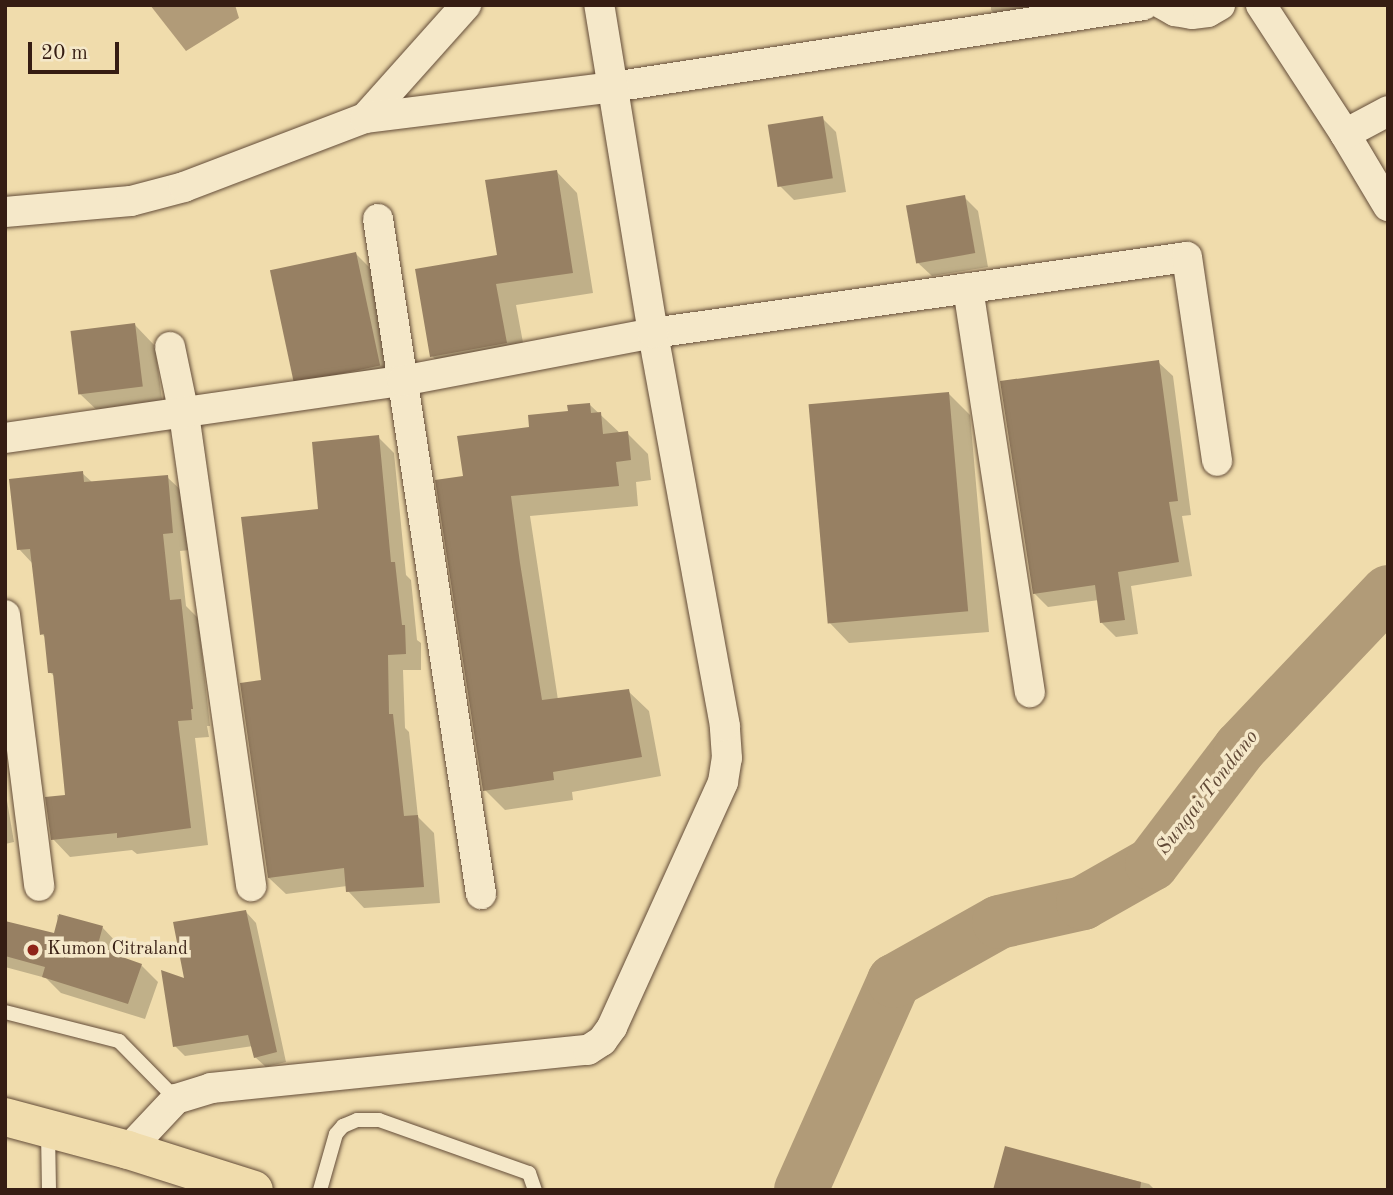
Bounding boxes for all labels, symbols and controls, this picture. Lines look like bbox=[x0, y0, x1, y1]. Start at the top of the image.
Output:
scale bar bbox=[32, 28, 122, 72]
text: 20 m bbox=[41, 43, 88, 64]
water label: Sungai Tondano bbox=[1151, 726, 1265, 860]
place label: Kumon Citraland bbox=[47, 939, 188, 961]
marker: Kumon Citraland bbox=[25, 942, 41, 958]

